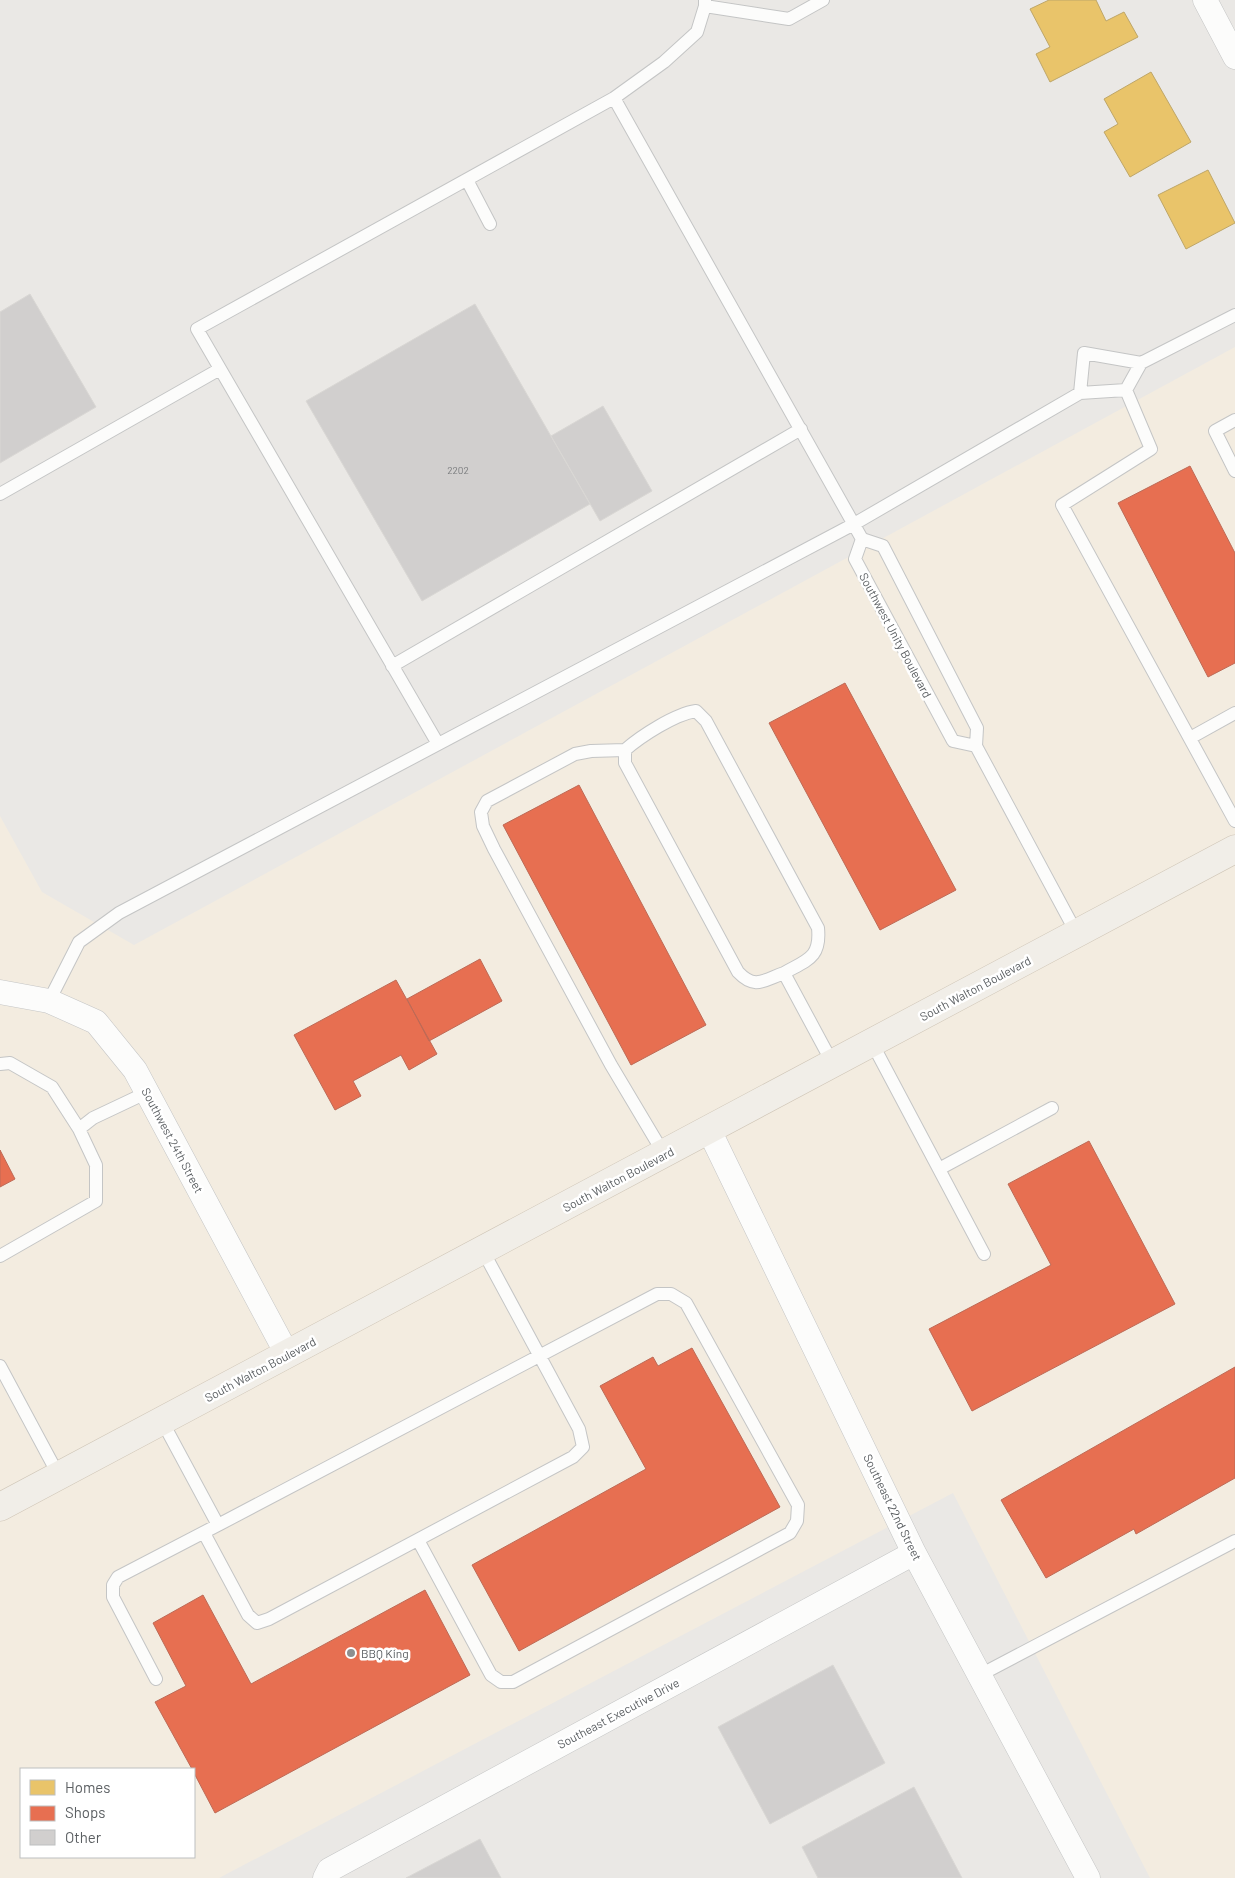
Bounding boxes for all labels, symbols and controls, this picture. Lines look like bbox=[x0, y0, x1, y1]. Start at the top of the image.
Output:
house number: 2202 bbox=[447, 464, 469, 476]
street label: Southwest Unity Boulevard bbox=[857, 570, 935, 700]
street label: South Walton Boulevard bbox=[917, 953, 1033, 1023]
street label: Southwest 24th Street bbox=[139, 1085, 207, 1195]
street label: South Walton Boulevard bbox=[560, 1144, 676, 1214]
street label: South Walton Boulevard bbox=[202, 1334, 318, 1404]
street label: Southeast 22nd Street bbox=[861, 1451, 925, 1563]
place label: BBQ King bbox=[361, 1646, 409, 1660]
marker: BBQ King bbox=[345, 1647, 357, 1659]
street label: Southeast Executive Drive bbox=[555, 1675, 681, 1751]
legend bbox=[20, 1768, 195, 1858]
text: Homes bbox=[65, 1778, 110, 1796]
text: Shops bbox=[65, 1803, 105, 1821]
text: Other bbox=[65, 1828, 102, 1846]

